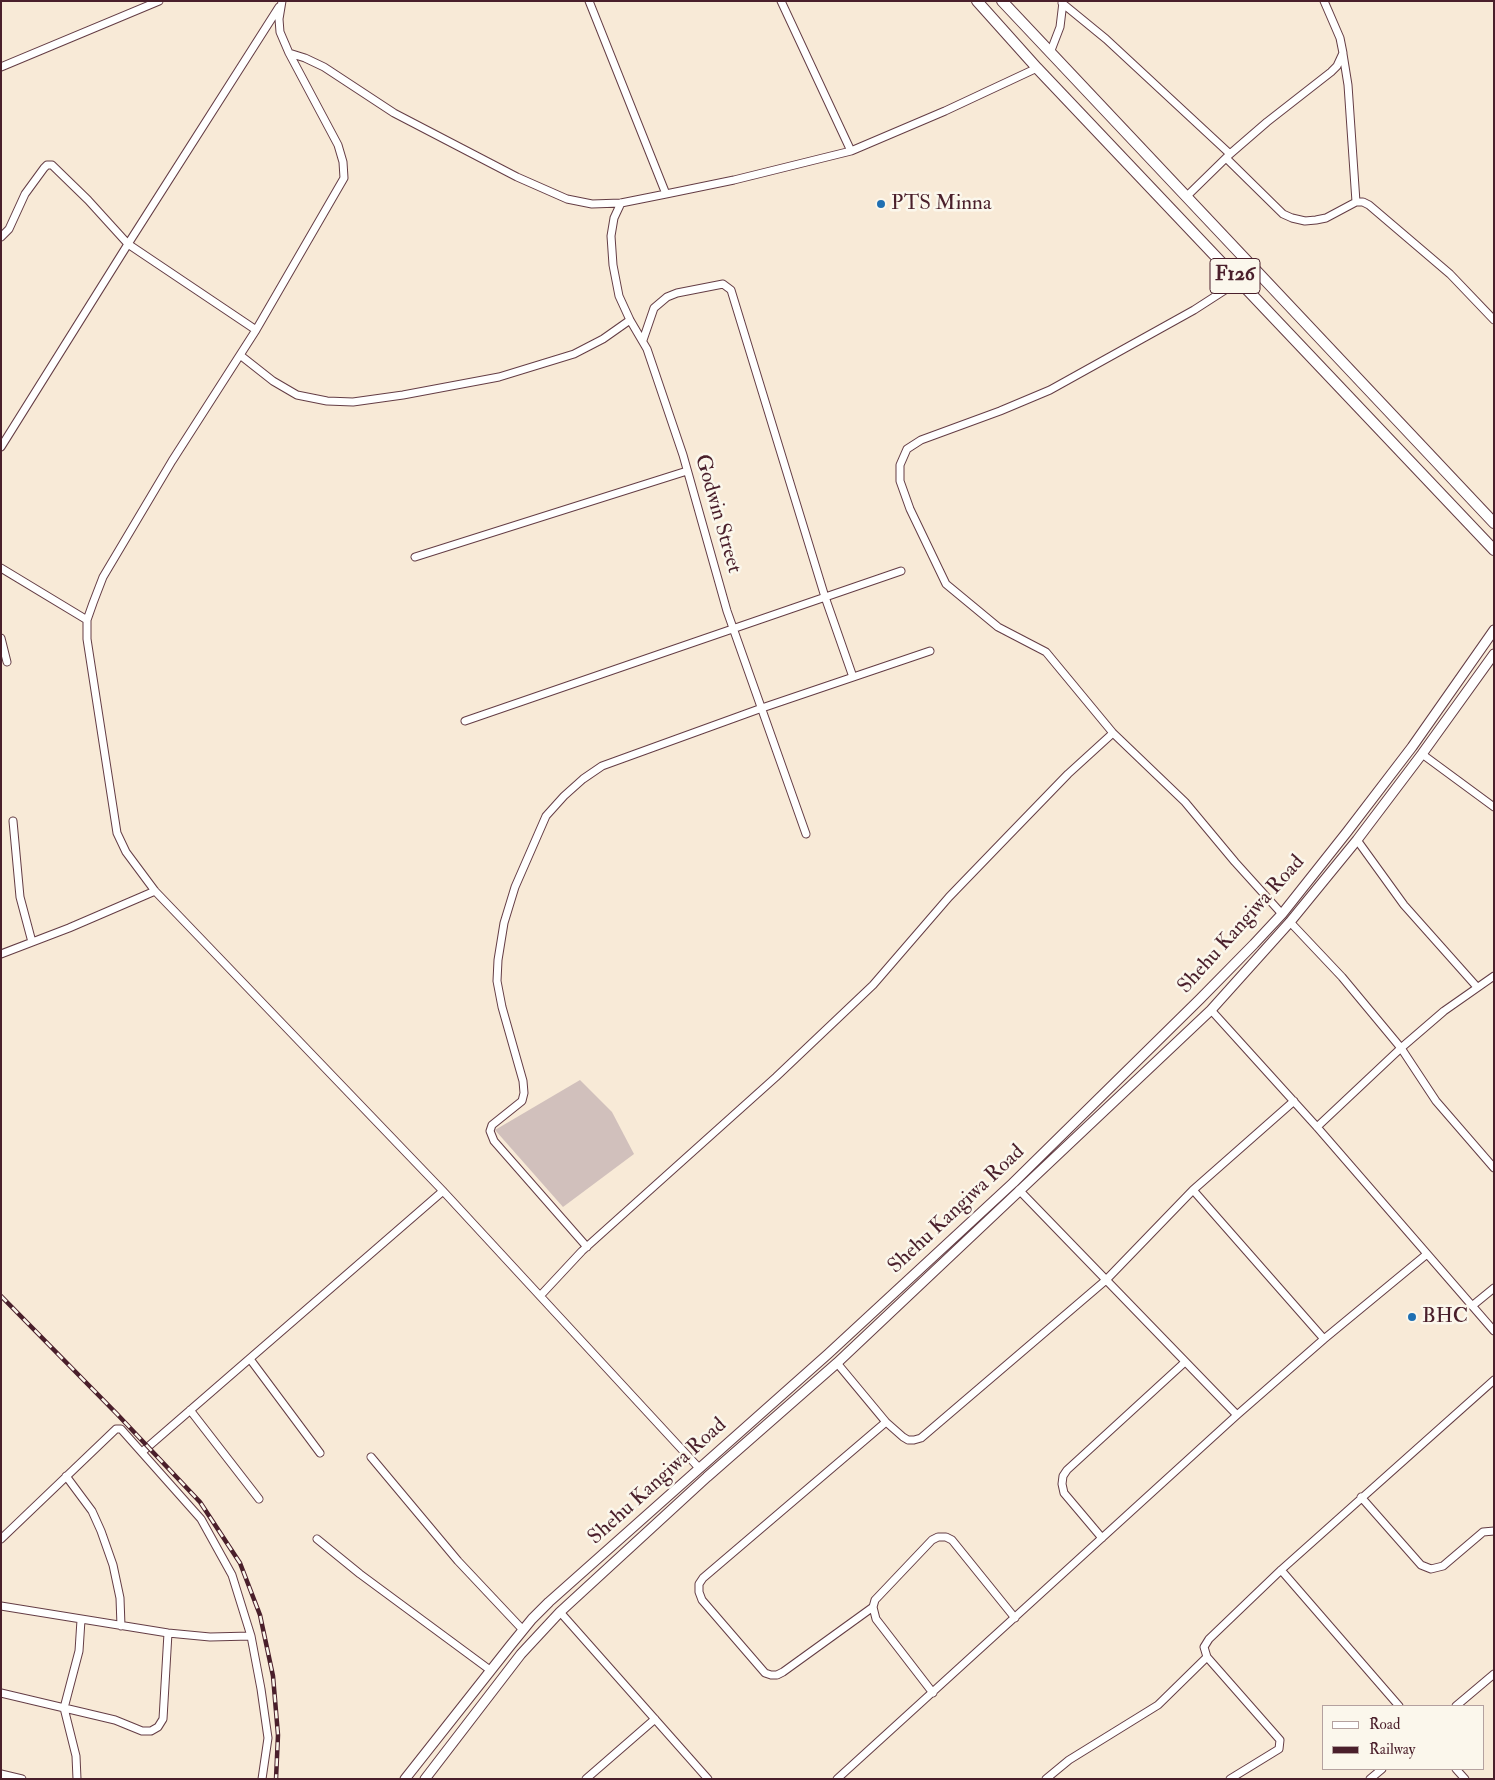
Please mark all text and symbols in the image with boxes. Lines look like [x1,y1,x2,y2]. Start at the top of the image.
place label: PTS Minna [891,191,992,217]
marker: PTS Minna [875,198,887,210]
road number: F126 [1210,258,1260,294]
street label: Godwin Street [688,452,746,576]
street label: Shehu Kangiwa Road [1173,851,1311,999]
street label: Shehu Kangiwa Road [884,1140,1030,1280]
place label: BHC [1422,1304,1468,1330]
marker: BHC [1406,1311,1418,1323]
street label: Shehu Kangiwa Road [584,1413,732,1551]
legend [1322,1705,1485,1770]
text: Road [1369,1715,1400,1734]
text: Railway [1369,1740,1415,1759]

